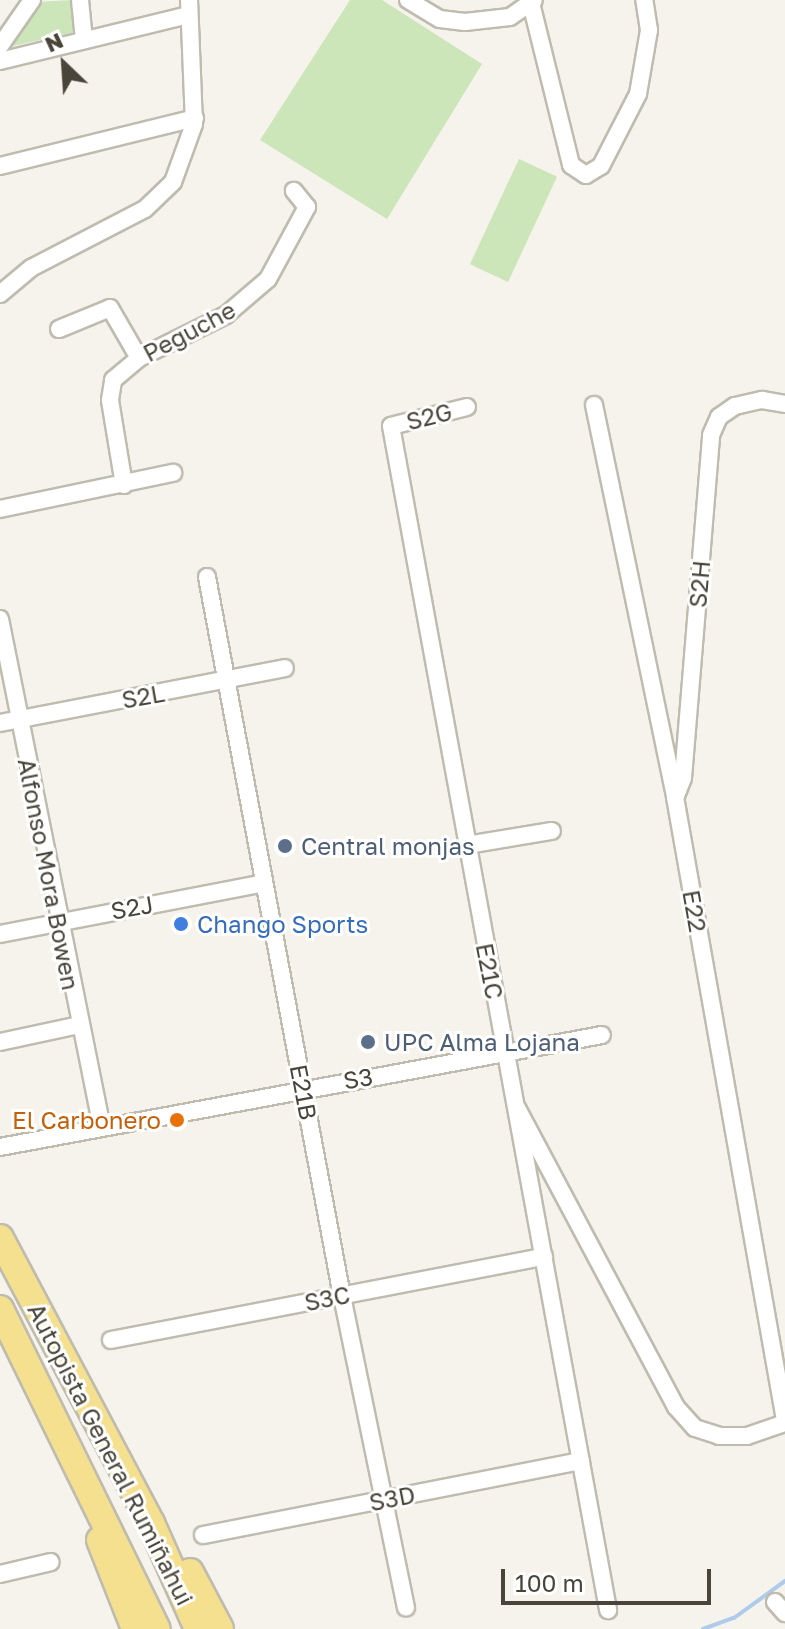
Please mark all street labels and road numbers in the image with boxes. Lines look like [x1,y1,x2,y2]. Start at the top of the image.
street label: Peguche [138,295,240,367]
street label: S2G [403,396,455,436]
street label: S2H [683,559,715,609]
street label: S2L [119,678,167,714]
street label: Alfonso Mora Bowen [12,756,86,992]
street label: E22 [677,888,713,934]
street label: S2J [109,889,155,925]
street label: E21C [470,941,510,1001]
street label: S3 [341,1061,375,1095]
street label: E21B [284,1062,324,1122]
street label: S3C [302,1280,352,1316]
street label: Autopista General Rumiñahui [22,1298,200,1610]
street label: S3D [367,1479,417,1517]

